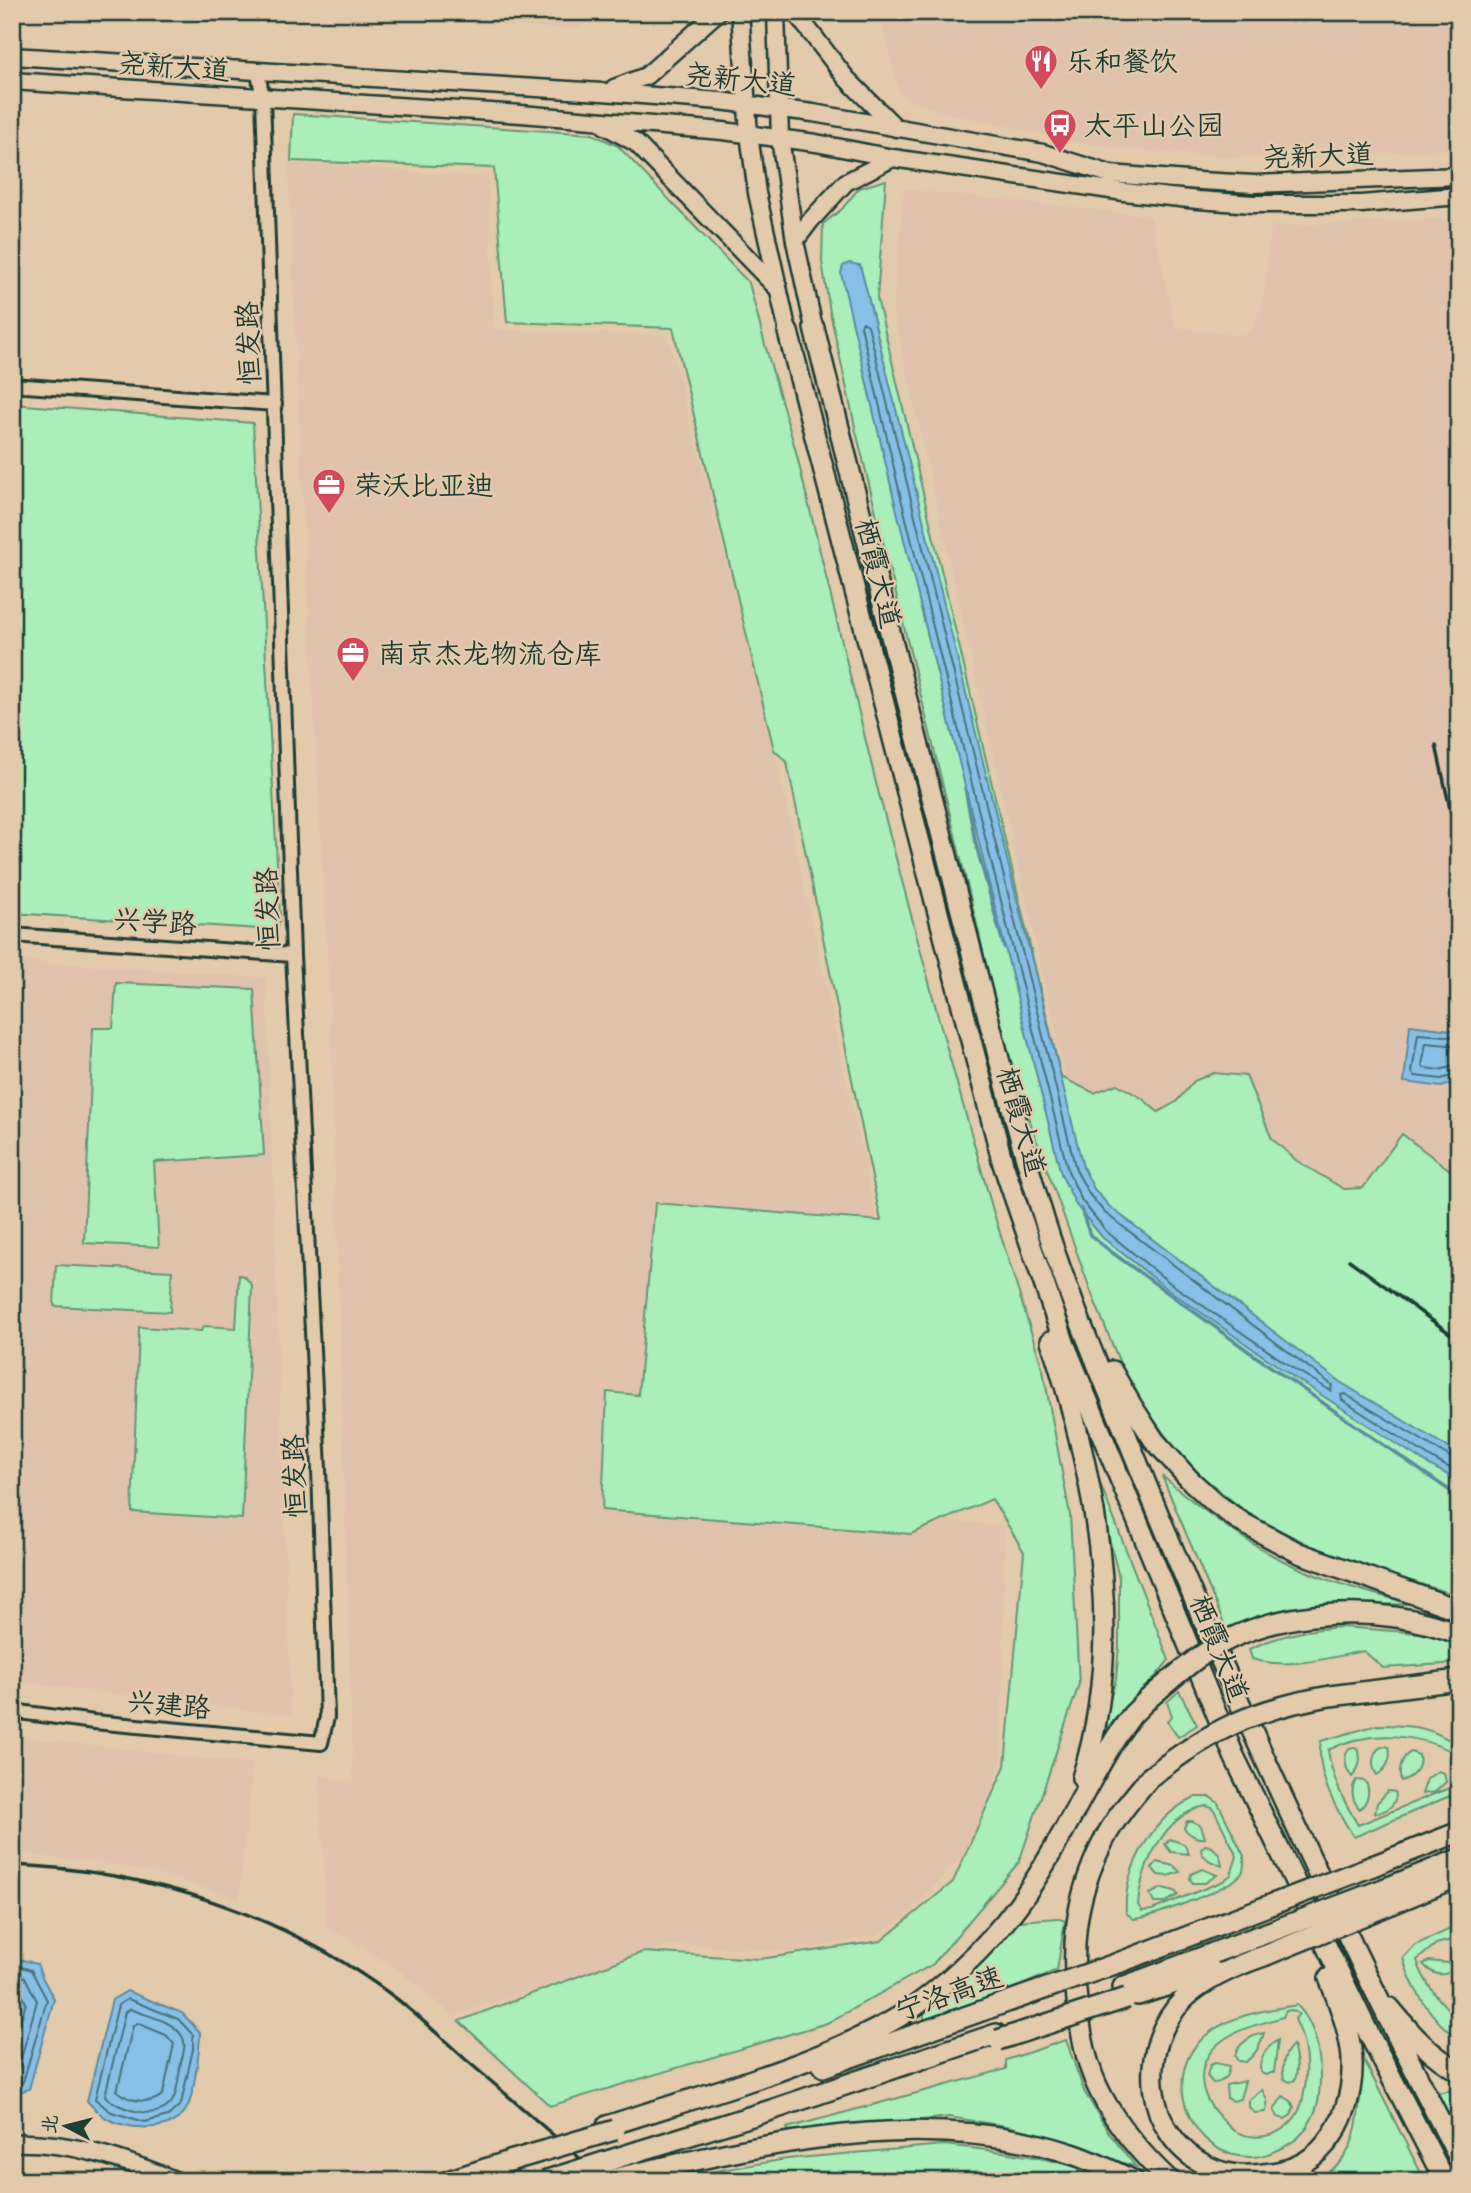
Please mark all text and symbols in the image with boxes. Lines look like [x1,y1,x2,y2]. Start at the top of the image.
restaurant icon: 乐和餐饮 [1022,42,1060,91]
place label: 乐和餐饮 [1066,44,1178,79]
street label: 尧新大道 [117,45,231,88]
street label: 尧新大道 [683,56,798,103]
bus stop icon: 太平山公园 [1041,106,1079,155]
place label: 太平山公园 [1084,108,1224,143]
street label: 尧新大道 [1261,136,1375,175]
street label: 恒发路 [230,300,267,386]
office icon: 荣沃比亚迪 [310,466,348,515]
place label: 荣沃比亚迪 [354,468,494,503]
street label: 栖霞大道 [848,515,909,632]
office icon: 南京杰龙物流仓库 [334,634,372,683]
place label: 南京杰龙物流仓库 [378,636,602,671]
street label: 恒发路 [249,866,286,952]
street label: 兴学路 [112,901,198,942]
street label: 栖霞大道 [989,1062,1054,1180]
street label: 恒发路 [276,1433,313,1519]
street label: 栖霞大道 [1182,1590,1257,1707]
street label: 兴建路 [126,1683,212,1726]
street label: 宁洛高速 [891,1959,1008,2028]
north arrow [32,2092,102,2162]
text: 北 [37,2113,63,2135]

